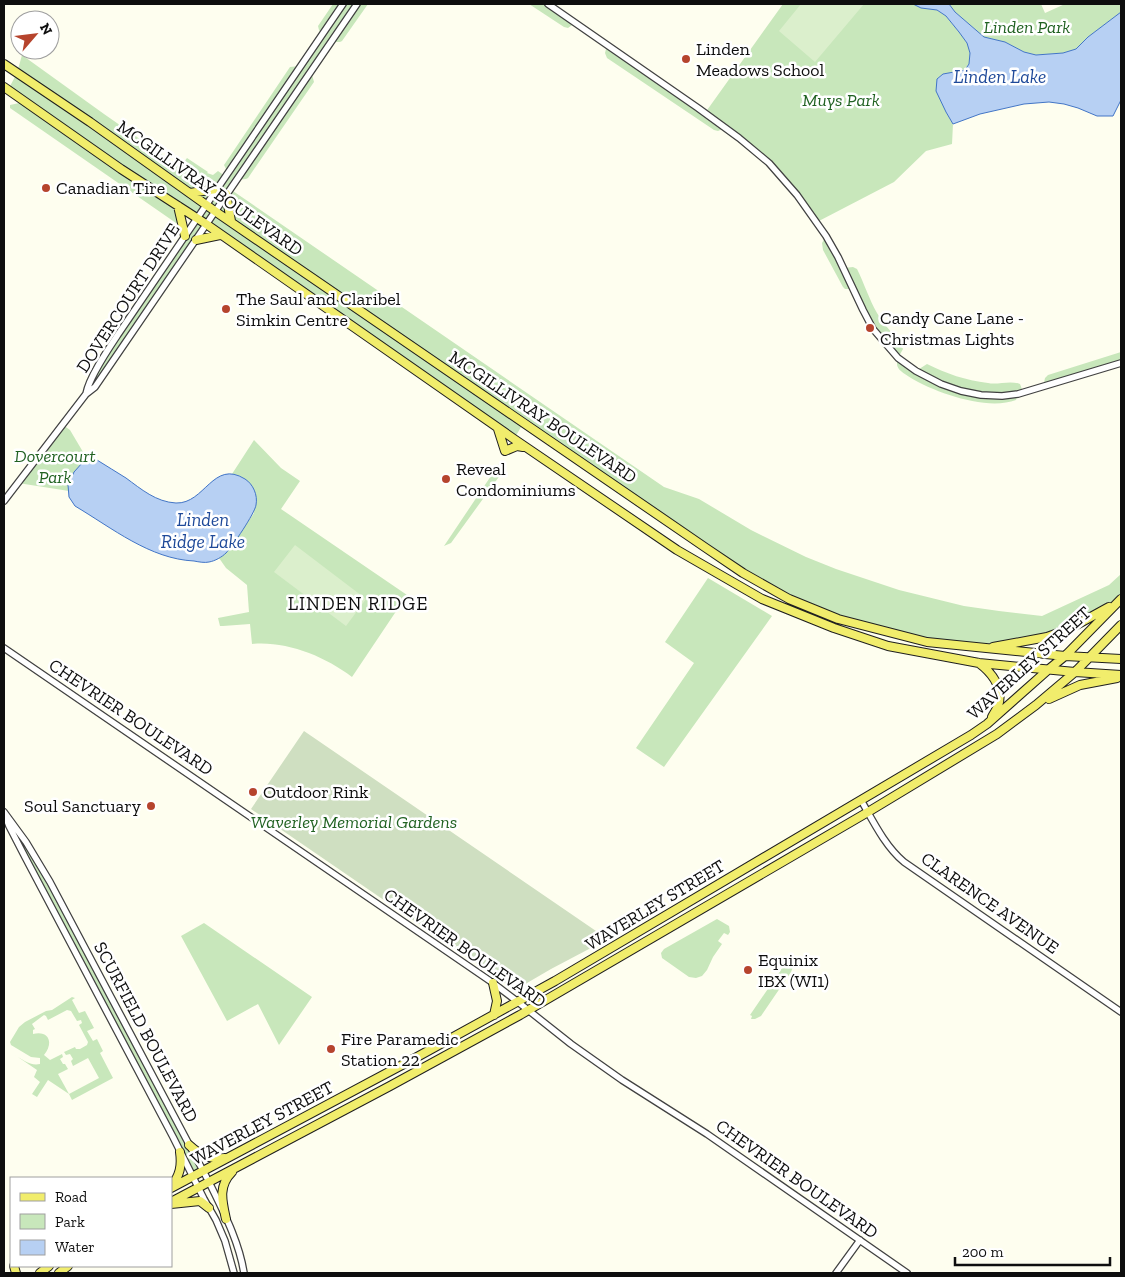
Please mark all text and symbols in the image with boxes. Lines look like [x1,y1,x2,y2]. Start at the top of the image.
north arrow [10,10,60,60]
park label: Linden Park [984,16,1070,38]
text: N [36,20,56,38]
place label: Linden Meadows School [696,38,825,81]
marker: Linden Meadows School [680,53,692,65]
water label: Linden Lake [954,65,1046,88]
park label: Muys Park [802,89,880,111]
street label: MCGILLIVRAY BOULEVARD [113,115,307,261]
place label: Canadian Tire [56,177,165,199]
marker: Canadian Tire [40,182,52,194]
street label: DOVERCOURT DRIVE [72,219,184,377]
place label: The Saul and Claribel Simkin Centre [236,288,401,331]
marker: The Saul and Claribel Simkin Centre [220,303,232,315]
place label: Candy Cane Lane - Christmas Lights [880,307,1024,350]
marker: Candy Cane Lane - Christmas Lights [864,322,876,334]
street label: MCGILLIVRAY BOULEVARD [445,346,641,488]
park label: Dovercourt Park [14,445,96,488]
place label: Reveal Condominiums [456,458,576,501]
marker: Reveal Condominiums [440,473,452,485]
water label: Linden Ridge Lake [161,508,245,553]
district label: LINDEN RIDGE [288,592,428,615]
street label: WAVERLEY STREET [963,602,1095,724]
street label: CHEVRIER BOULEVARD [45,654,217,780]
place label: Outdoor Rink [263,781,369,803]
marker: Outdoor Rink [247,786,259,798]
place label: Soul Sanctuary [24,795,142,817]
marker: Soul Sanctuary [145,800,157,812]
park label: Waverley Memorial Gardens [251,811,457,833]
street label: CLARENCE AVENUE [917,847,1063,959]
street label: WAVERLEY STREET [581,855,729,955]
street label: CHEVRIER BOULEVARD [380,884,550,1012]
street label: SCURFIELD BOULEVARD [89,938,203,1126]
place label: Equinix IBX (WI1) [758,949,829,992]
marker: Equinix IBX (WI1) [742,964,754,976]
place label: Fire Paramedic Station 22 [341,1028,459,1071]
marker: Fire Paramedic Station 22 [325,1043,337,1055]
street label: WAVERLEY STREET [187,1076,337,1170]
street label: CHEVRIER BOULEVARD [712,1115,882,1243]
legend [10,1177,172,1267]
text: Road [55,1188,88,1206]
text: Park [55,1213,85,1231]
scale bar [955,1234,1110,1266]
text: Water [55,1238,95,1256]
text: 200 m [962,1243,1003,1261]

